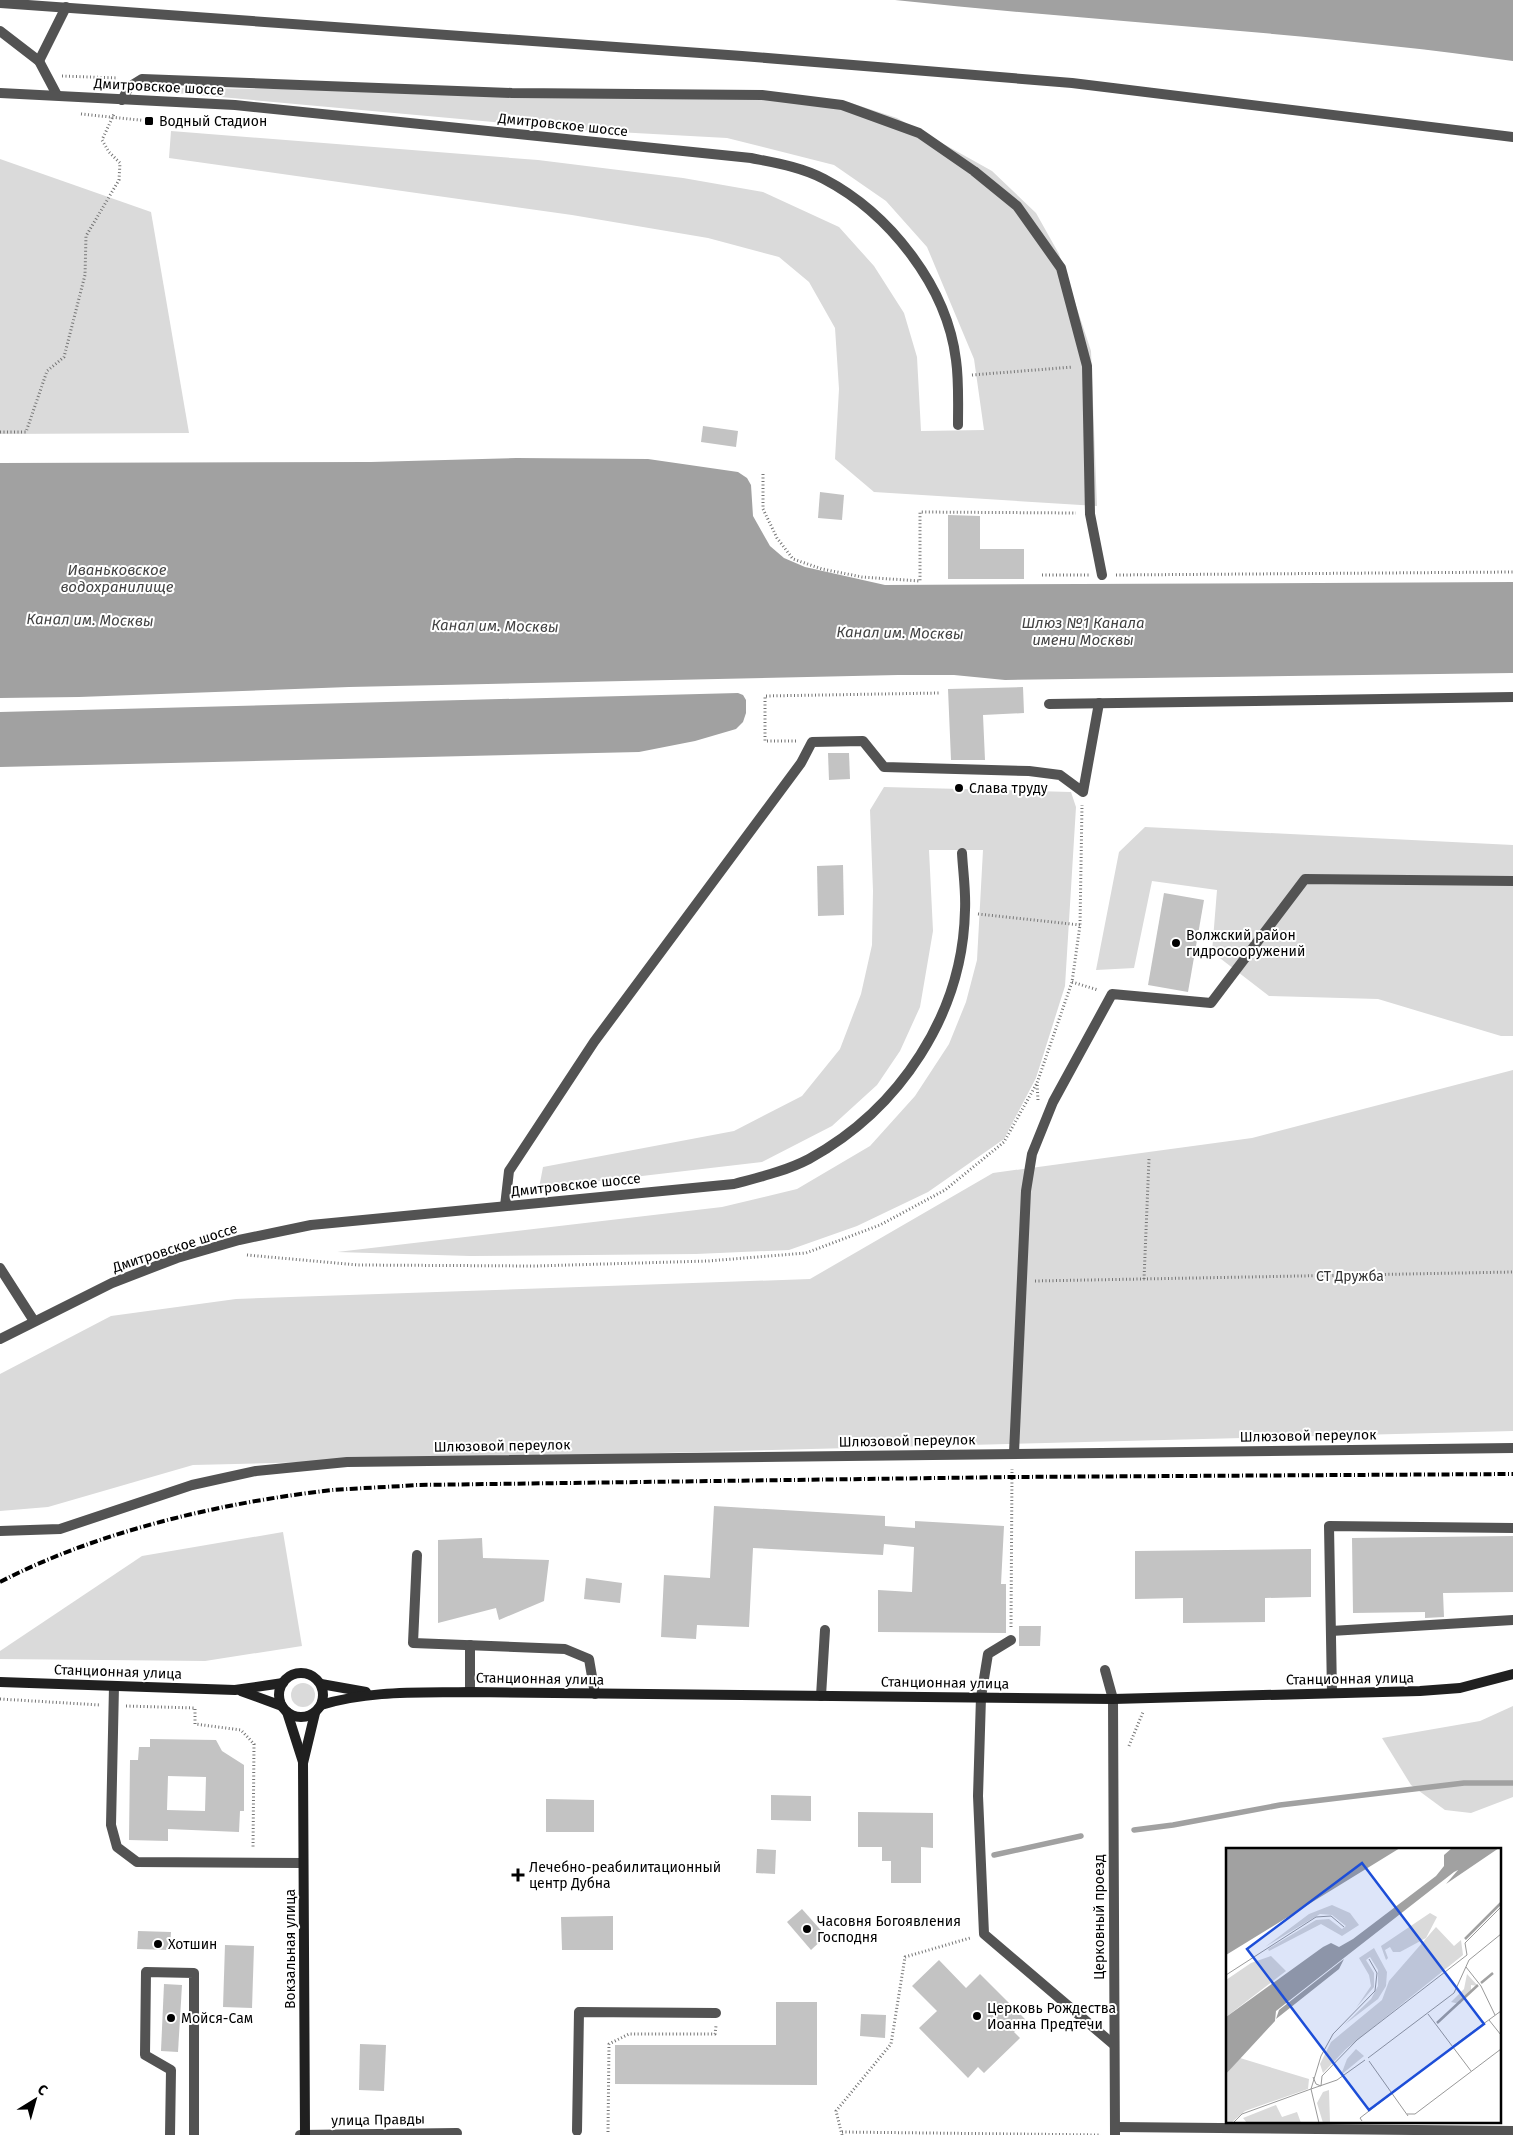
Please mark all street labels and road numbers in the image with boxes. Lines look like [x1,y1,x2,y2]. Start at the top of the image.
street label: Дмитровское шоссе [93,75,224,99]
street label: Дмитровское шоссе [496,110,629,140]
street label: Дмитровское шоссе [509,1170,642,1200]
street label: Дмитровское шоссе [110,1220,240,1277]
street label: Шлюзовой переулок [1239,1426,1377,1446]
street label: Шлюзовой переулок [838,1431,976,1451]
street label: Шлюзовой переулок [433,1436,571,1456]
street label: Станционная улица [54,1661,182,1683]
street label: Станционная улица [476,1669,604,1689]
street label: Станционная улица [1286,1669,1414,1689]
street label: Станционная улица [881,1673,1009,1693]
street label: Церковный проезд [1091,1854,1108,1980]
street label: Вокзальная улица [282,1889,299,2009]
street label: улица Правды [331,2111,425,2129]

